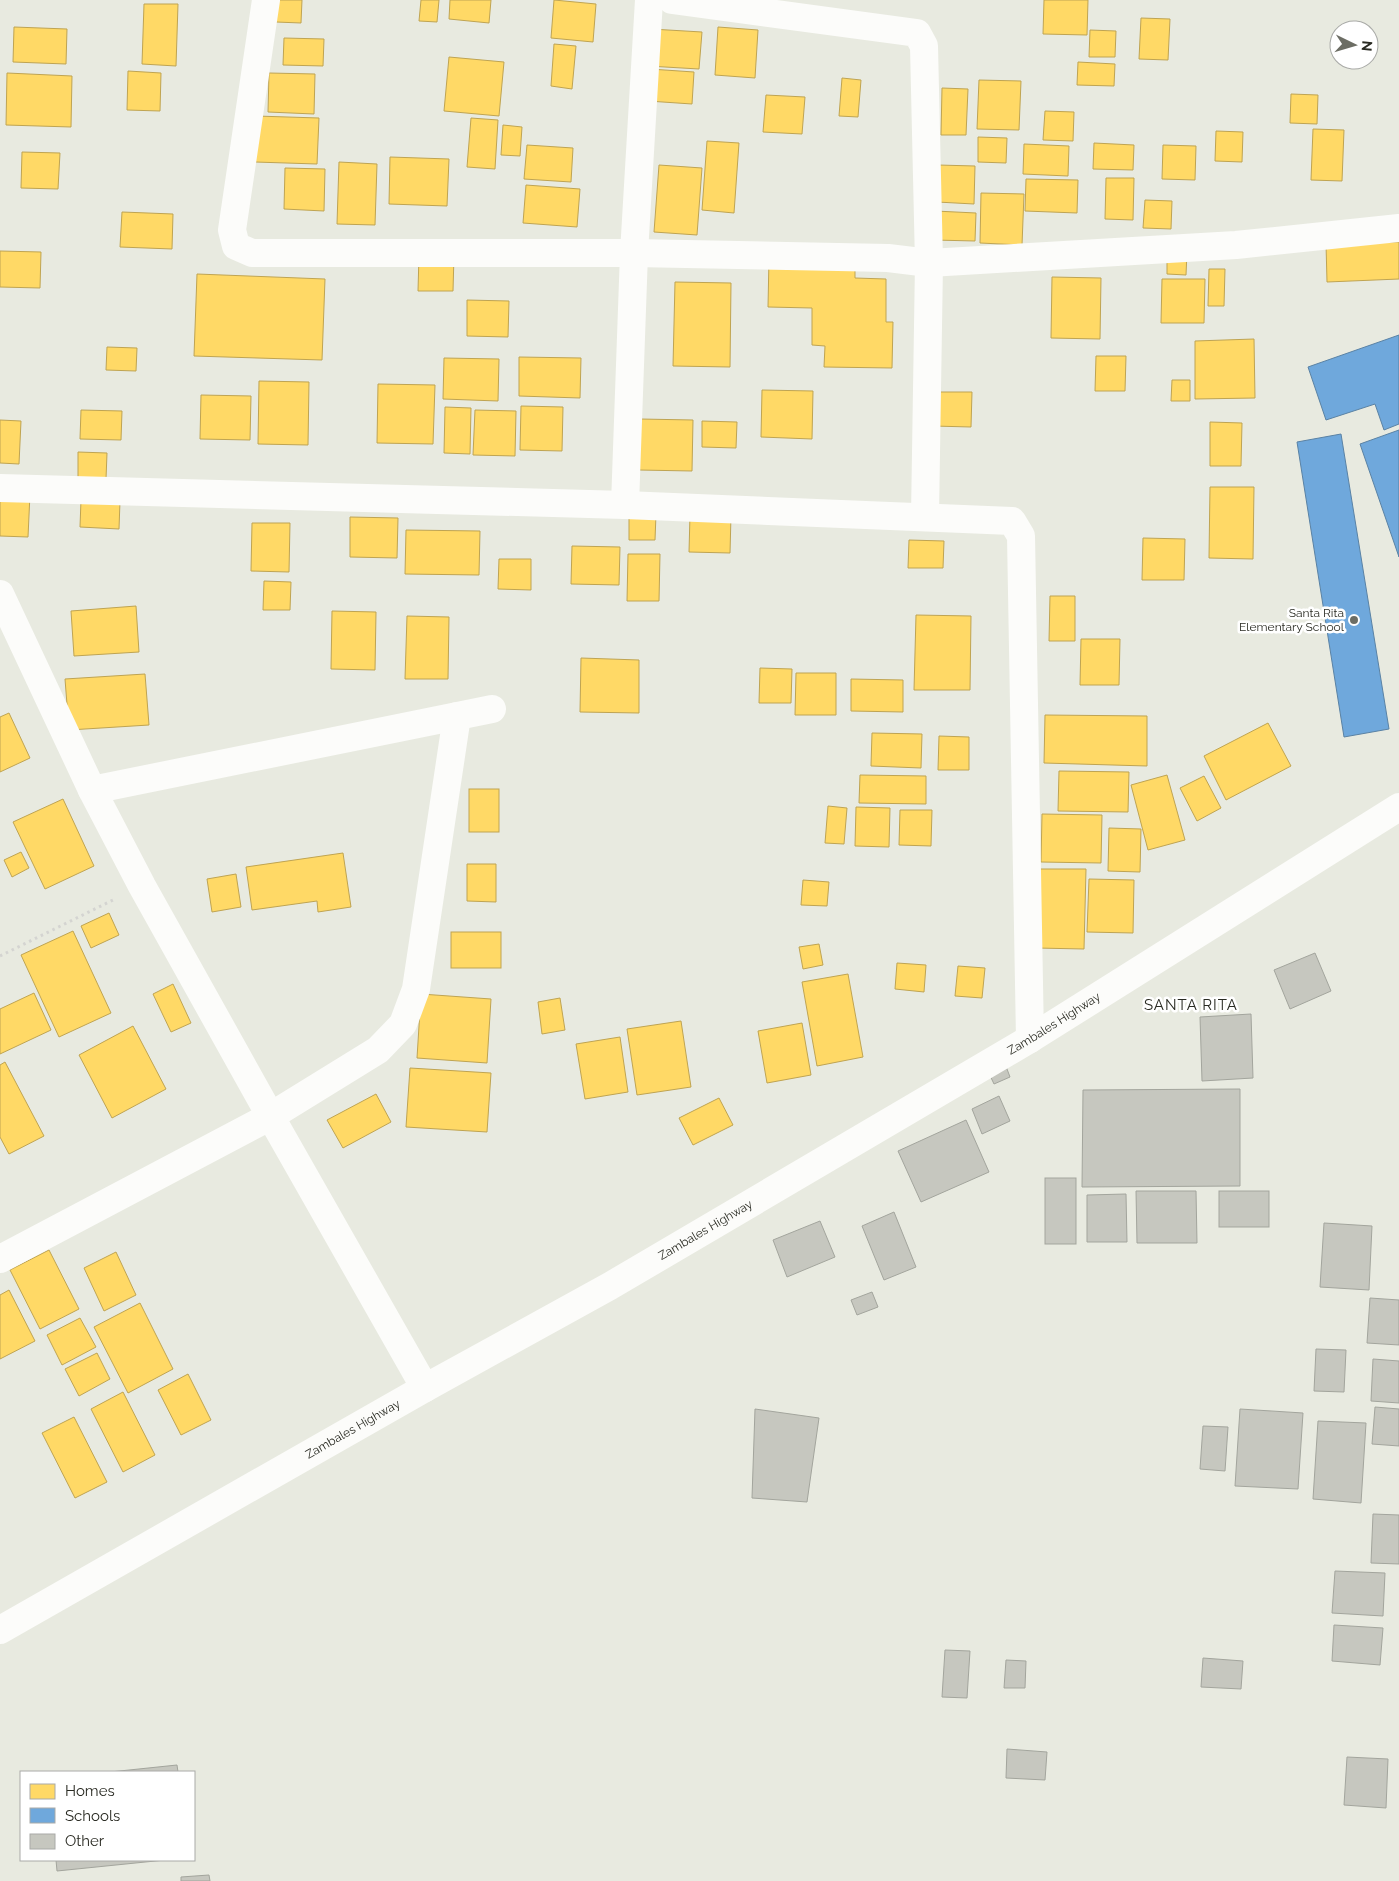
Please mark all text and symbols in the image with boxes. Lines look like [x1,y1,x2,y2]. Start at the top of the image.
north arrow [1329,20,1379,70]
text: N [1359,40,1375,52]
place label: Santa Rita Elementary School [1239,606,1345,634]
marker: Santa Rita Elementary School [1348,614,1360,626]
street label: Zambales Highway [1005,989,1103,1058]
district label: SANTA RITA [1144,996,1238,1014]
street label: Zambales Highway [656,1197,755,1263]
street label: Zambales Highway [303,1396,403,1462]
legend [20,1771,195,1861]
text: Homes [65,1782,115,1800]
text: Schools [65,1807,120,1825]
text: Other [65,1832,105,1850]

